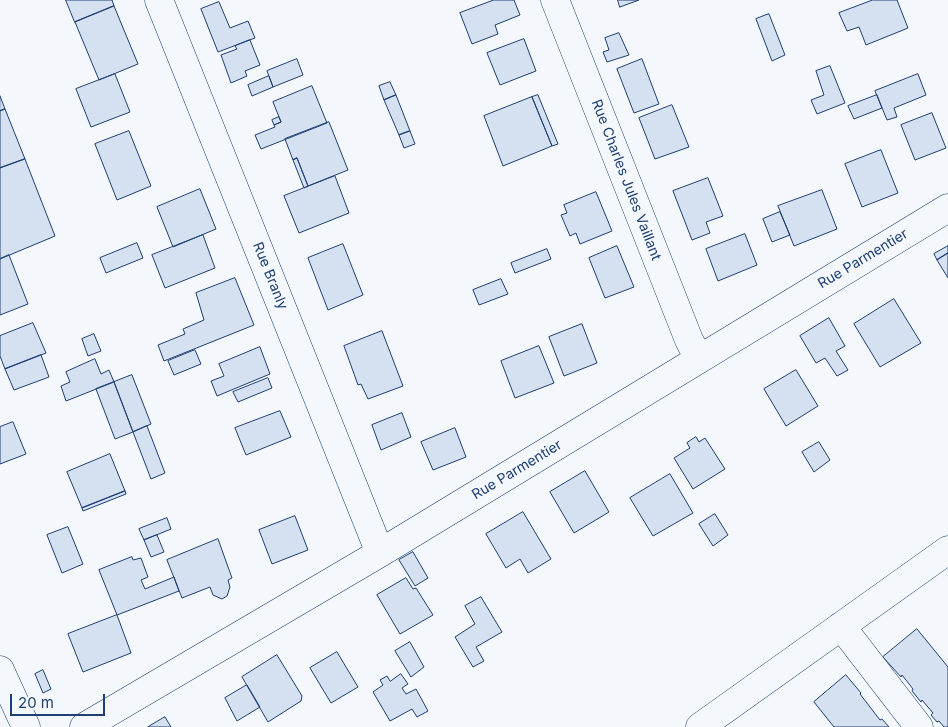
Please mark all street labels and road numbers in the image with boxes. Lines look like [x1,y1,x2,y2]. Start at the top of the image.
street label: Rue Charles Jules Vaillant [588,97,664,263]
street label: Rue Parmentier [815,226,911,292]
street label: Rue Branly [249,240,291,312]
street label: Rue Parmentier [469,437,565,503]

